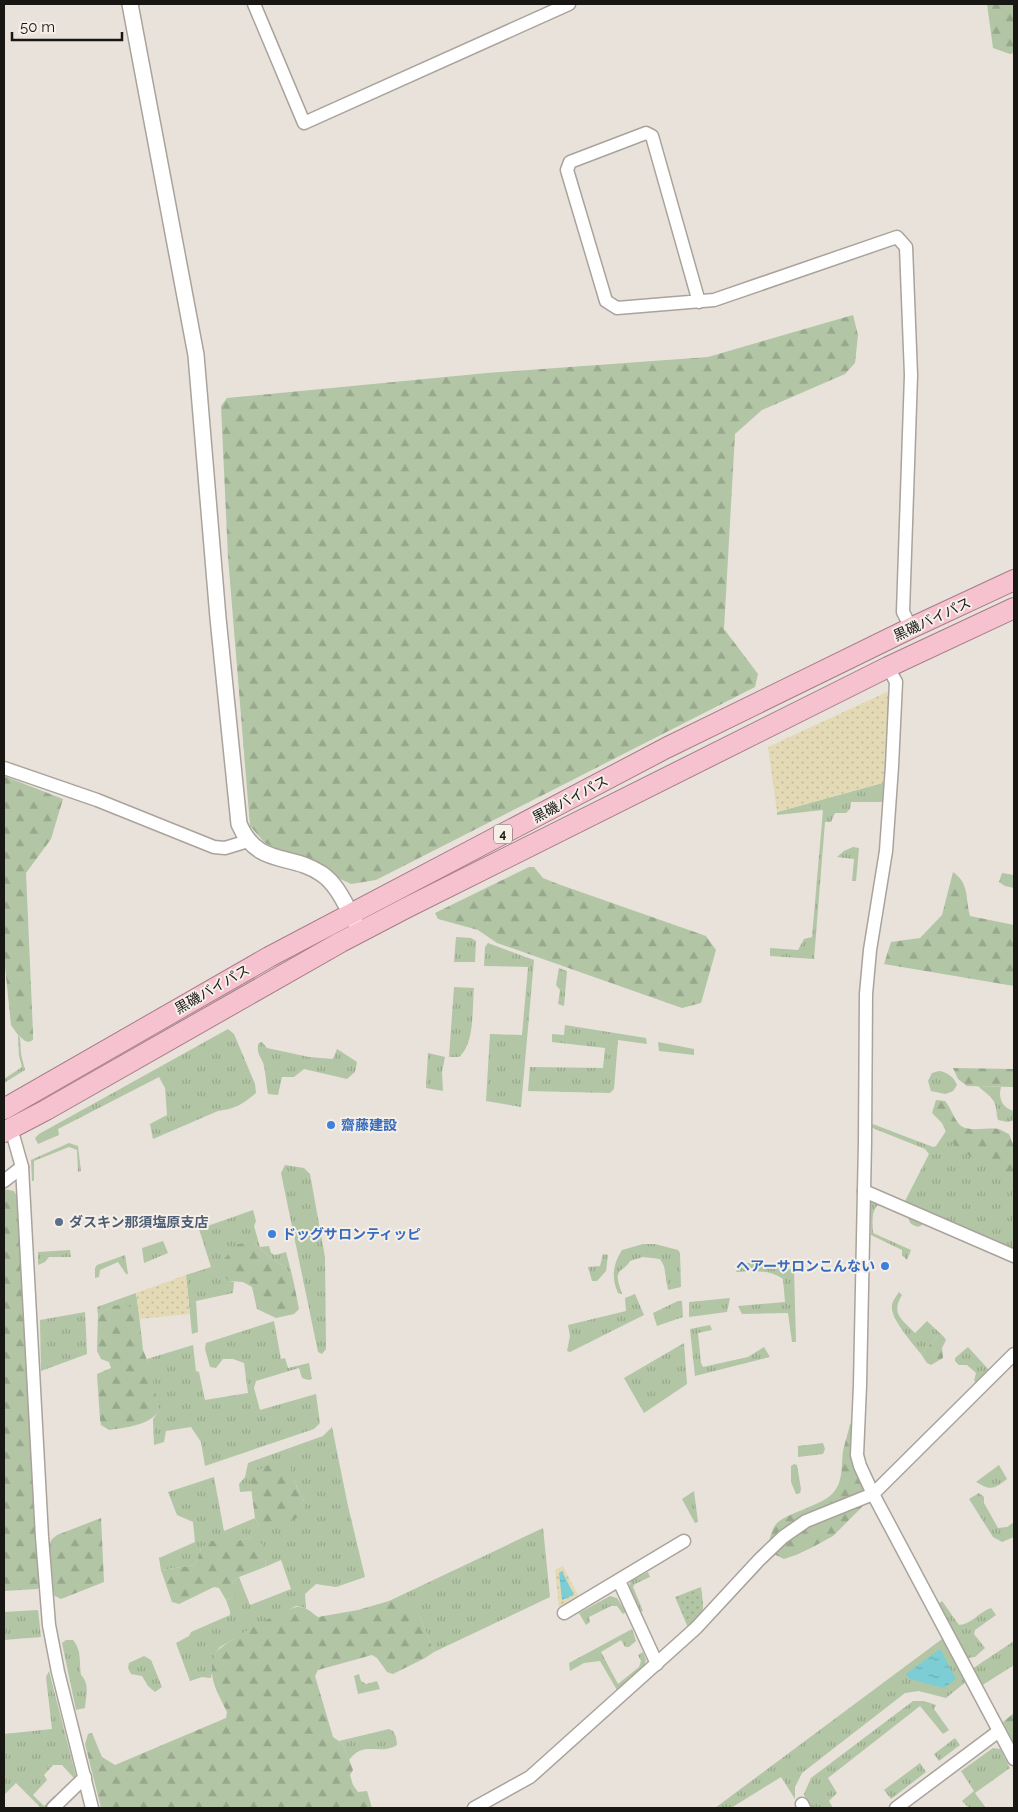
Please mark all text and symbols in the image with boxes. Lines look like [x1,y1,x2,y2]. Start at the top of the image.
scale bar [12,10,122,42]
text: 50 m [20,18,55,36]
street label: 黒磯バイパス [891,594,973,644]
street label: 黒磯バイパス [529,772,611,826]
road number: 4 [494,824,512,844]
street label: 黒磯バイパス [172,961,252,1017]
place label: 齋藤建設 [341,1117,397,1133]
marker: 齋藤建設 [325,1119,337,1131]
place label: ダスキン那須塩原支店 [69,1214,209,1230]
marker: ダスキン那須塩原支店 [53,1216,65,1228]
place label: ドッグサロンティッピ [282,1226,421,1242]
marker: ドッグサロンティッピ [266,1228,278,1240]
place label: ヘアーサロンこんない [736,1258,875,1274]
marker: ヘアーサロンこんない [879,1260,891,1272]

